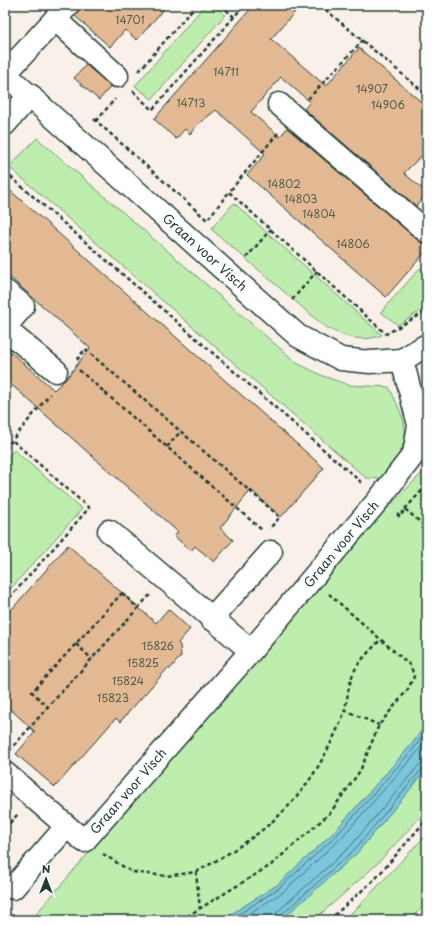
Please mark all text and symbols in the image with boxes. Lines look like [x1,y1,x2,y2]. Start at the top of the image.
house number: 14701 [115,11,145,28]
house number: 14711 [213,63,239,80]
house number: 14907 [356,80,388,97]
house number: 14713 [176,94,206,111]
house number: 14906 [371,96,405,113]
house number: 14802 [267,175,301,192]
house number: 14803 [284,190,318,207]
house number: 14804 [302,205,336,222]
street label: Graan voor Visch [159,208,252,295]
house number: 14806 [336,235,370,252]
street label: Graan voor Visch [299,496,383,591]
house number: 15826 [142,637,174,654]
house number: 15825 [127,654,159,671]
house number: 15824 [112,672,144,689]
house number: 15823 [97,689,129,706]
street label: Graan voor Visch [85,744,170,838]
north arrow [26,859,66,899]
text: N [42,860,51,877]

